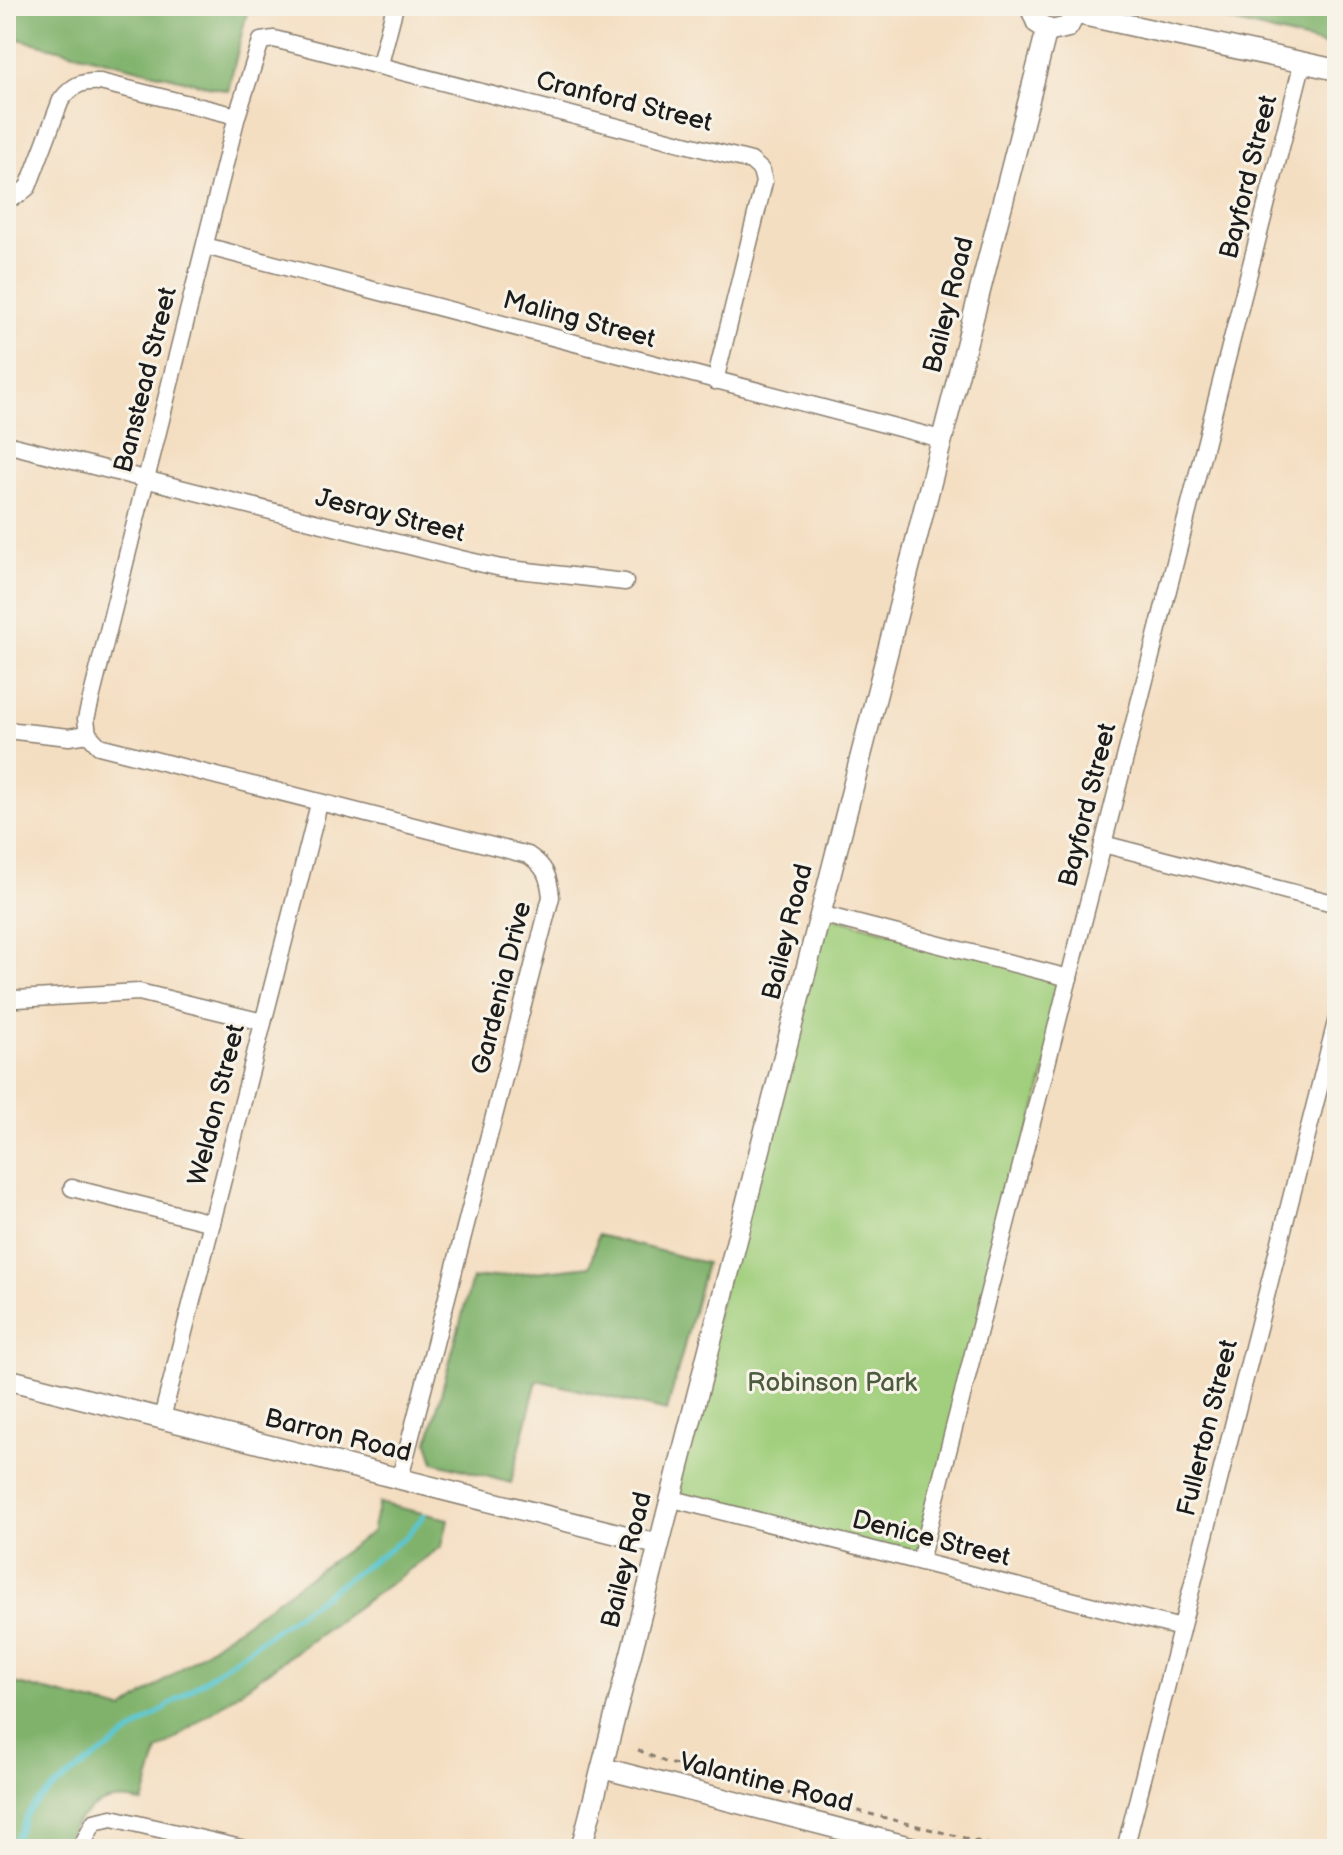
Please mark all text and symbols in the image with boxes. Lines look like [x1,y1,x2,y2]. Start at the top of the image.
street label: Cranford Street [533,65,715,139]
street label: Bayford Street [1214,92,1284,262]
street label: Bailey Road [917,234,981,376]
street label: Banstead Street [108,284,184,476]
street label: Maling Street [499,285,659,355]
street label: Jesray Street [312,482,468,550]
street label: Bayford Street [1053,720,1123,890]
street label: Bailey Road [756,861,820,1003]
street label: Gardenia Drive [466,898,538,1078]
street label: Weldon Street [182,1021,252,1189]
street label: Fullerton Street [1171,1337,1245,1519]
park label: Robinson Park [747,1368,917,1399]
street label: Barron Road [261,1403,415,1469]
street label: Bailey Road [595,1489,659,1631]
street label: Denice Street [849,1504,1013,1574]
street label: Valantine Road [676,1746,856,1820]

